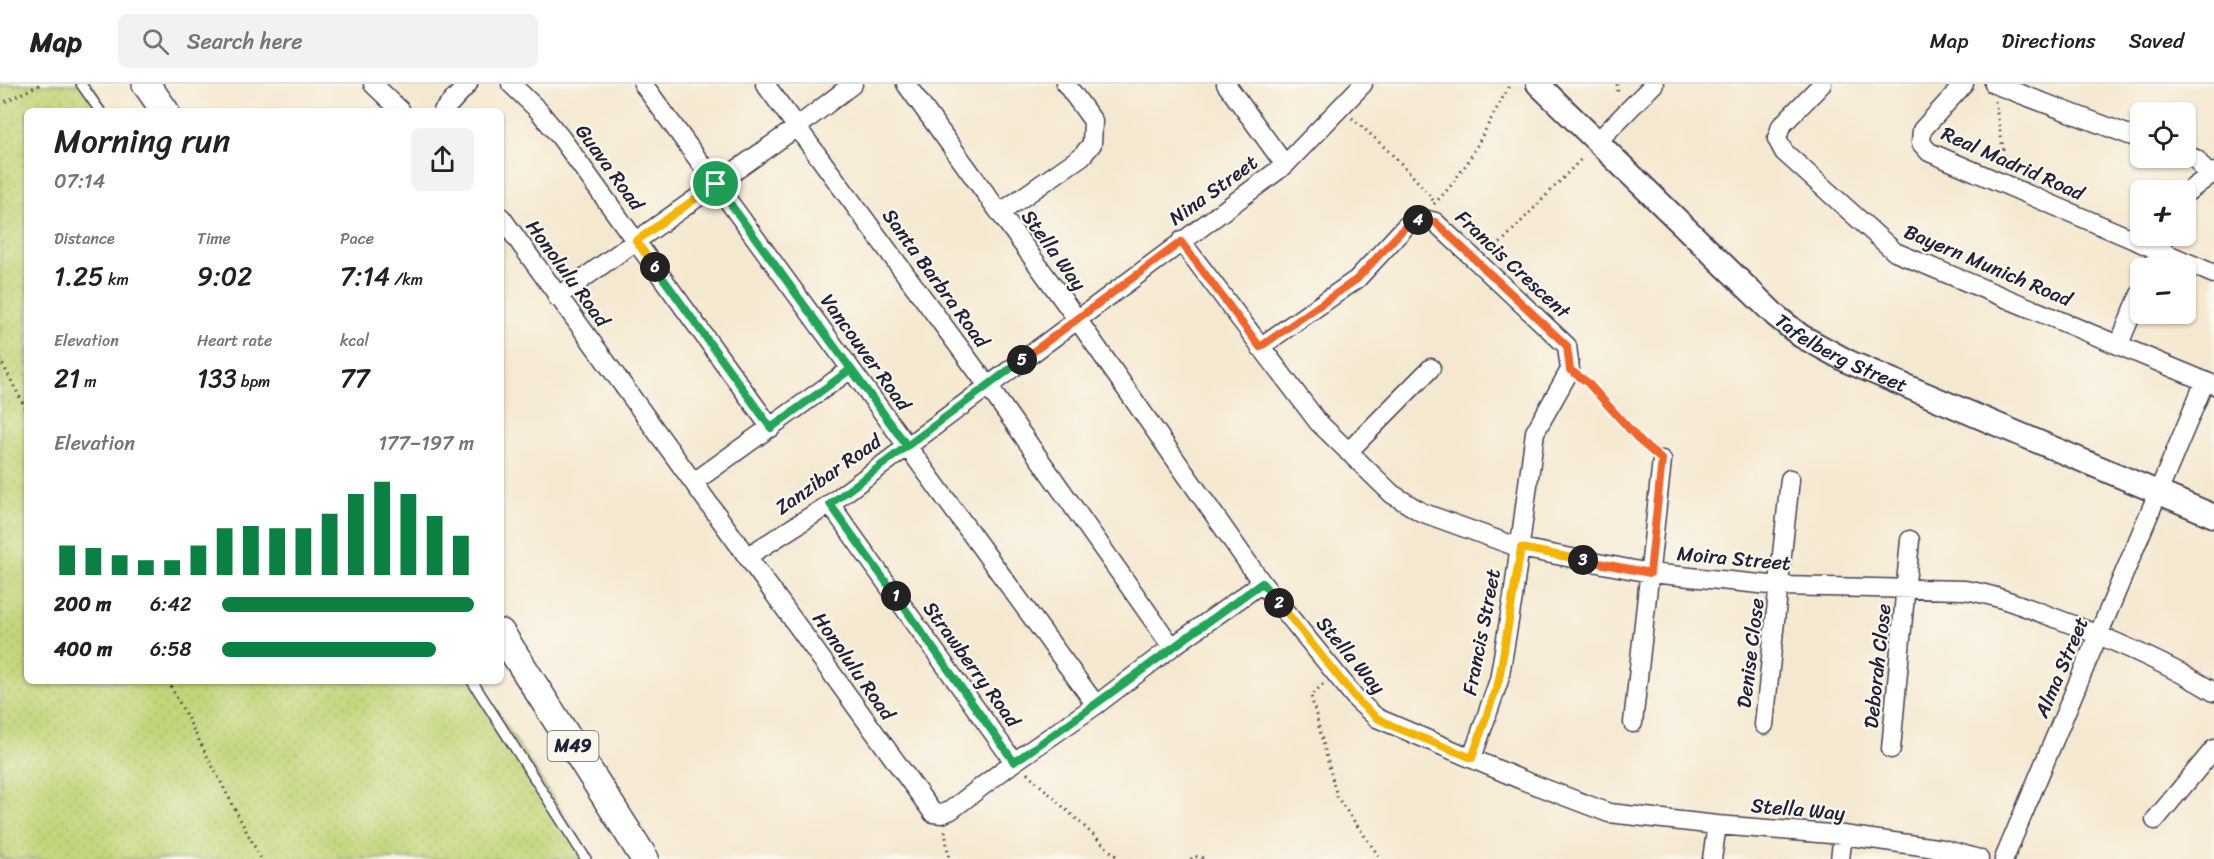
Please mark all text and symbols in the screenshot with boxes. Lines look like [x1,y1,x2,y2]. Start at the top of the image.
search box [118,14,538,68]
text: Map [30,17,82,66]
text: Search here [187,22,303,61]
text: Map [1930,22,1968,60]
text: Directions [2001,22,2096,60]
text: Saved [2129,22,2184,60]
icon: search [139,25,172,58]
map controls [2130,102,2196,324]
button: locate [2130,102,2196,168]
text: Morning run [54,112,230,170]
street label: Guava Road [566,116,654,219]
street label: Real Madrid Road [1936,116,2091,211]
button: share [411,128,474,191]
street label: Nina Street [1161,146,1266,235]
pin [690,158,741,209]
text: 07:14 [54,164,105,199]
icon: arrive [699,167,732,200]
button: + [2130,180,2196,246]
street label: Santa Barbra Road [873,201,999,357]
street label: Francis Crescent [1447,201,1579,328]
street label: Stella Way [1012,202,1096,299]
pin: 4 [1403,205,1433,235]
text: 4 [1413,205,1423,234]
street label: Honolulu Road [516,212,620,336]
street label: Bayern Munich Road [1898,214,2079,317]
text: Distance [54,224,115,253]
text: Time [197,224,231,253]
text: Pace [340,224,374,253]
pin: 6 [640,252,670,282]
text: 6 [650,252,660,281]
text: 1.25 [54,253,104,299]
text: 9:02 [197,253,252,299]
text: 7:14 [340,253,390,299]
button: − [2130,258,2196,324]
text: km [104,265,129,294]
text: /km [390,265,423,294]
street label: Vancouver Road [811,286,921,420]
street label: Tafelberg Street [1767,304,1913,403]
text: Elevation [54,326,119,355]
text: Heart rate [197,326,272,355]
text: kcal [340,326,369,355]
pin: 5 [1007,345,1037,375]
text: 5 [1017,345,1027,374]
text: 21 [54,355,80,401]
text: 133 [197,355,237,401]
text: 77 [340,355,370,401]
text: m [80,367,97,396]
text: bpm [237,367,270,396]
street label: Zanzibar Road [768,424,890,524]
text: Elevation [54,426,135,461]
text: 177–197 m [378,426,474,461]
street label: Moira Street [1676,536,1793,581]
pin: 3 [1568,545,1598,575]
text: 3 [1579,545,1587,574]
street label: Francis Street [1452,566,1511,698]
pin: 1 [881,581,911,611]
text: 1 [893,581,899,610]
text: 200 m [54,587,111,622]
text: 6:42 [150,587,191,622]
pin: 2 [1264,588,1294,618]
text: 2 [1274,588,1284,617]
street label: Strawberry Road [914,594,1030,736]
street label: Denise Close [1726,596,1775,710]
street label: Deborah Close [1854,602,1901,730]
street label: Honolulu Road [803,605,905,729]
street label: Stella Way [1307,608,1395,703]
street label: Alma Street [2024,611,2099,724]
text: 400 m [54,632,112,667]
text: 6:58 [150,632,192,667]
road number: M49 [548,731,598,761]
street label: Stella Way [1750,788,1847,831]

